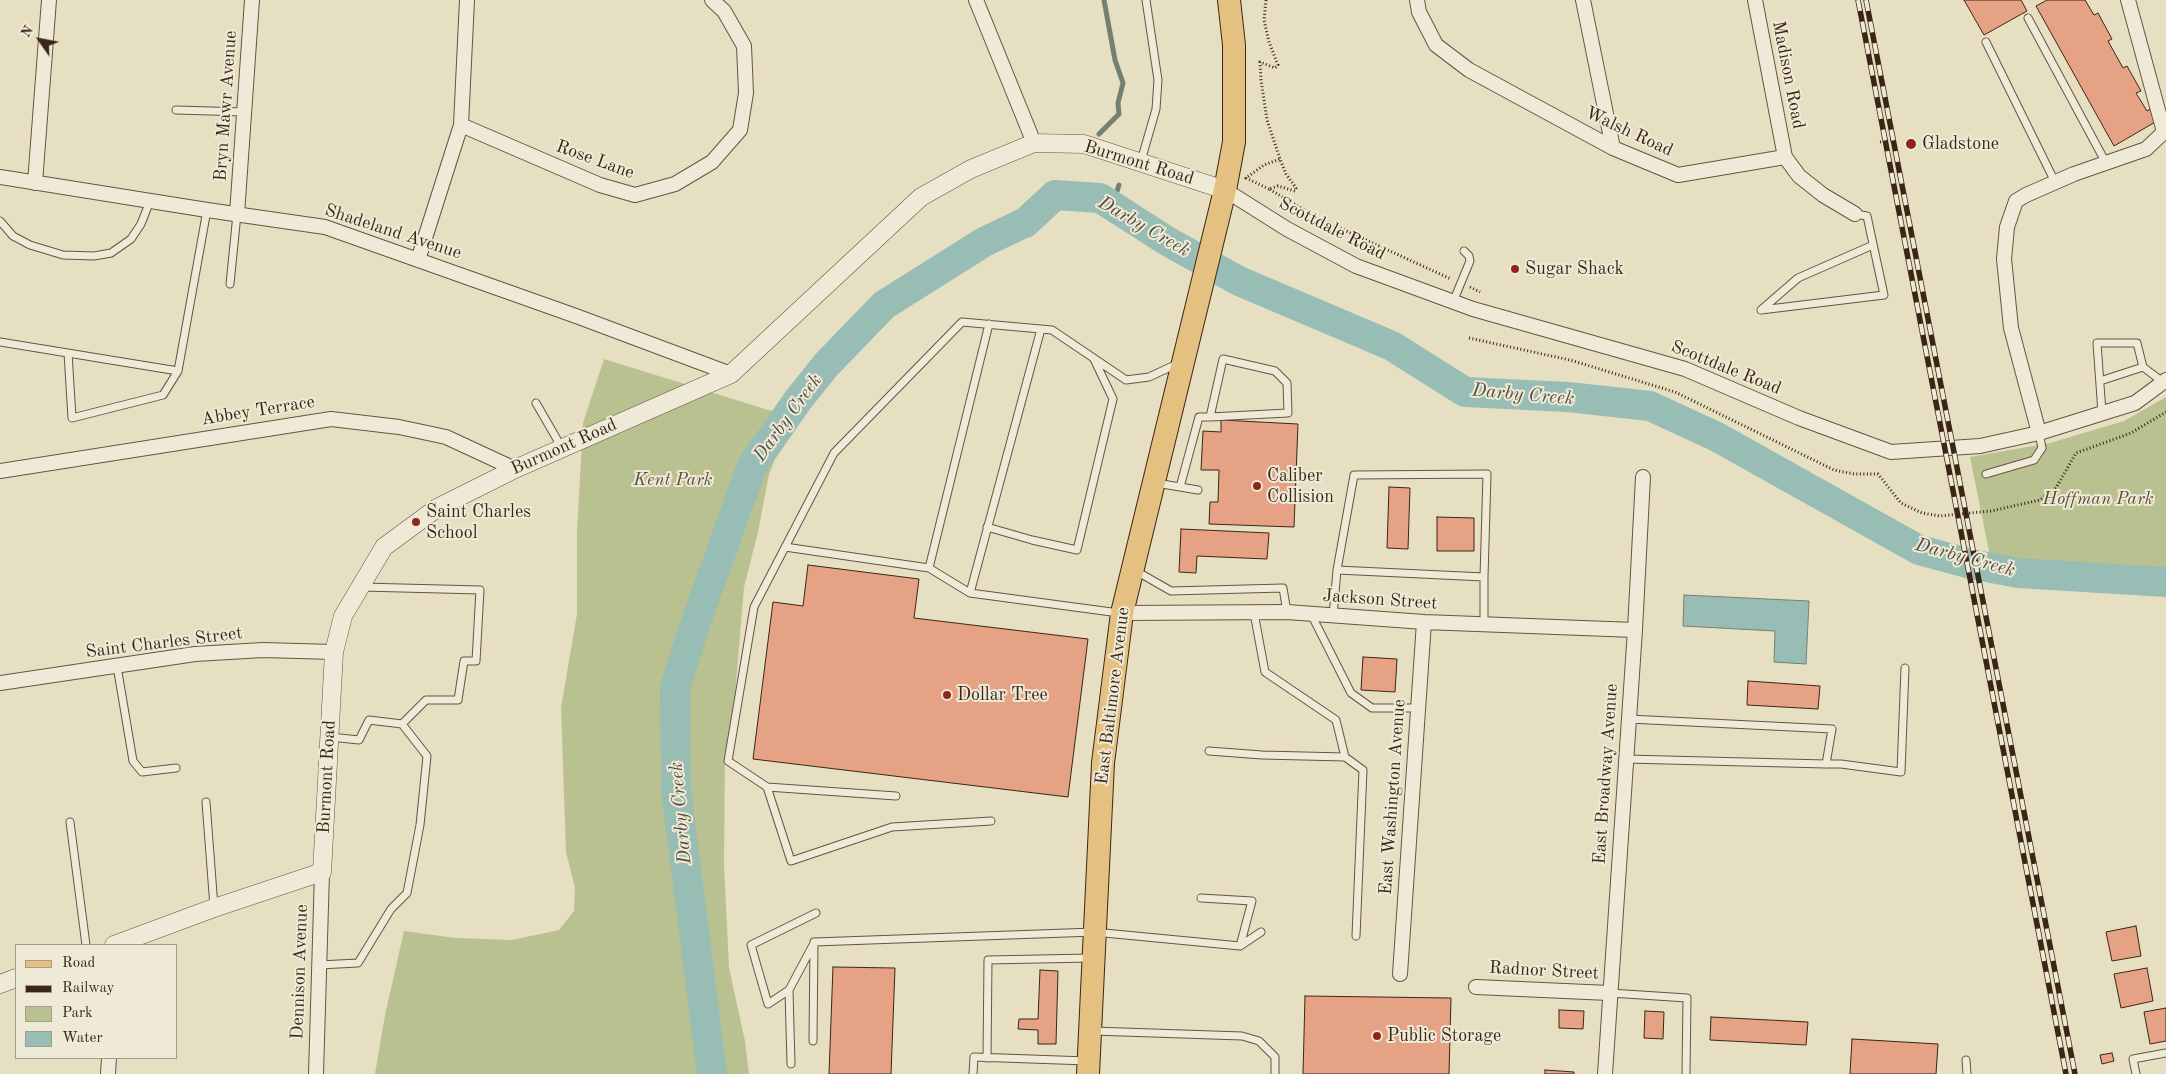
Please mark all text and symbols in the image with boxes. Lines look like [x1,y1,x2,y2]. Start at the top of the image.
north arrow [15,15,65,65]
street label: Madison Road [1767,19,1809,131]
text: N [19,24,36,40]
street label: Bryn Mawr Avenue [210,30,242,182]
street label: Walsh Road [1582,102,1676,162]
place label: Gladstone [1922,133,1999,155]
street label: Rose Lane [553,136,637,184]
street label: Burmont Road [1081,136,1197,190]
marker: Gladstone [1904,137,1918,151]
water label: Darby Creek [1094,191,1194,263]
street label: Scottdale Road [1275,193,1389,265]
street label: Shadeland Avenue [322,200,464,264]
place label: Sugar Shack [1525,258,1624,280]
marker: Sugar Shack [1509,263,1521,275]
street label: Scottdale Road [1668,336,1784,400]
water label: Darby Creek [749,370,827,466]
water label: Darby Creek [1471,379,1575,411]
street label: Abbey Terrace [200,391,316,431]
street label: Burmont Road [508,414,620,480]
place label: Caliber Collision [1267,465,1334,508]
park label: Kent Park [633,469,713,491]
marker: Caliber Collision [1251,480,1263,492]
park label: Hoffman Park [2043,488,2153,510]
place label: Saint Charles School [426,501,531,544]
marker: Saint Charles School [410,516,422,528]
water label: Darby Creek [1913,534,2017,582]
street label: Jackson Street [1322,585,1438,615]
street label: East Baltimore Avenue [1091,606,1135,786]
street label: Saint Charles Street [84,623,244,663]
street label: East Broadway Avenue [1589,683,1623,865]
place label: Dollar Tree [957,684,1048,706]
marker: Dollar Tree [941,689,953,701]
street label: East Washington Avenue [1375,698,1411,896]
street label: Burmont Road [313,720,341,834]
water label: Darby Creek [665,761,697,865]
street label: Dennison Avenue [287,904,313,1040]
legend [15,944,178,1059]
text: Road [62,956,95,971]
street label: Radnor Street [1489,957,1599,985]
text: Railway [62,981,115,996]
text: Park [62,1006,93,1021]
place label: Public Storage [1387,1025,1501,1047]
marker: Public Storage [1371,1030,1383,1042]
text: Water [62,1031,103,1046]

